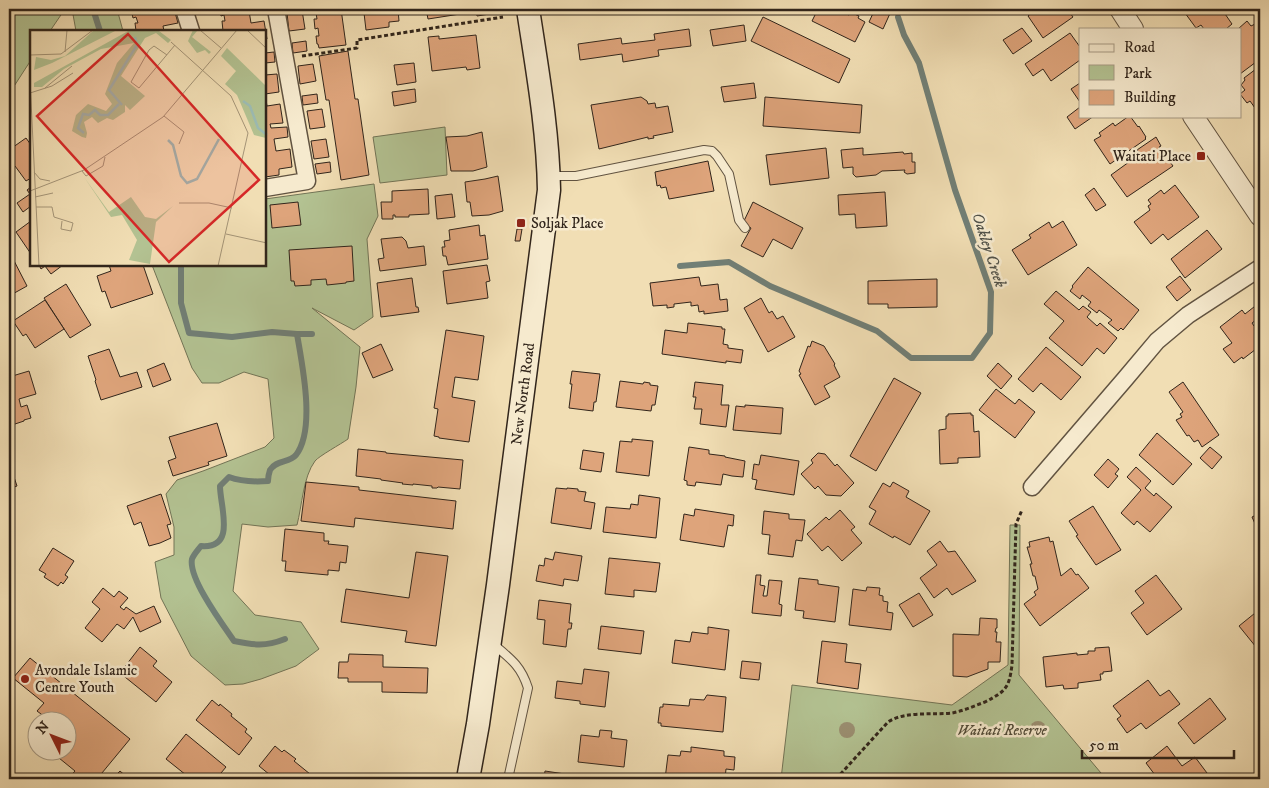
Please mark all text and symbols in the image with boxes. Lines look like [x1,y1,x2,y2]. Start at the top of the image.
legend [1079,28,1242,118]
inset map [30,30,266,266]
text: Road [1124,38,1156,57]
text: Park [1124,64,1153,83]
text: Building [1124,88,1176,107]
place label: Waitati Place [1112,147,1191,166]
marker: Waitati Place [1195,150,1207,162]
water label: Oakley Creek [968,210,1011,290]
place label: Soljak Place [531,214,603,233]
marker: Soljak Place [515,217,527,229]
street label: New North Road [507,341,539,446]
place label: Avondale Islamic Centre Youth [35,661,138,697]
marker: Avondale Islamic Centre Youth [19,673,31,685]
north arrow [28,710,78,760]
text: N [33,717,54,738]
park label: Waitati Reserve [957,721,1048,740]
scale bar [1082,728,1234,760]
text: 50 m [1089,736,1119,755]

